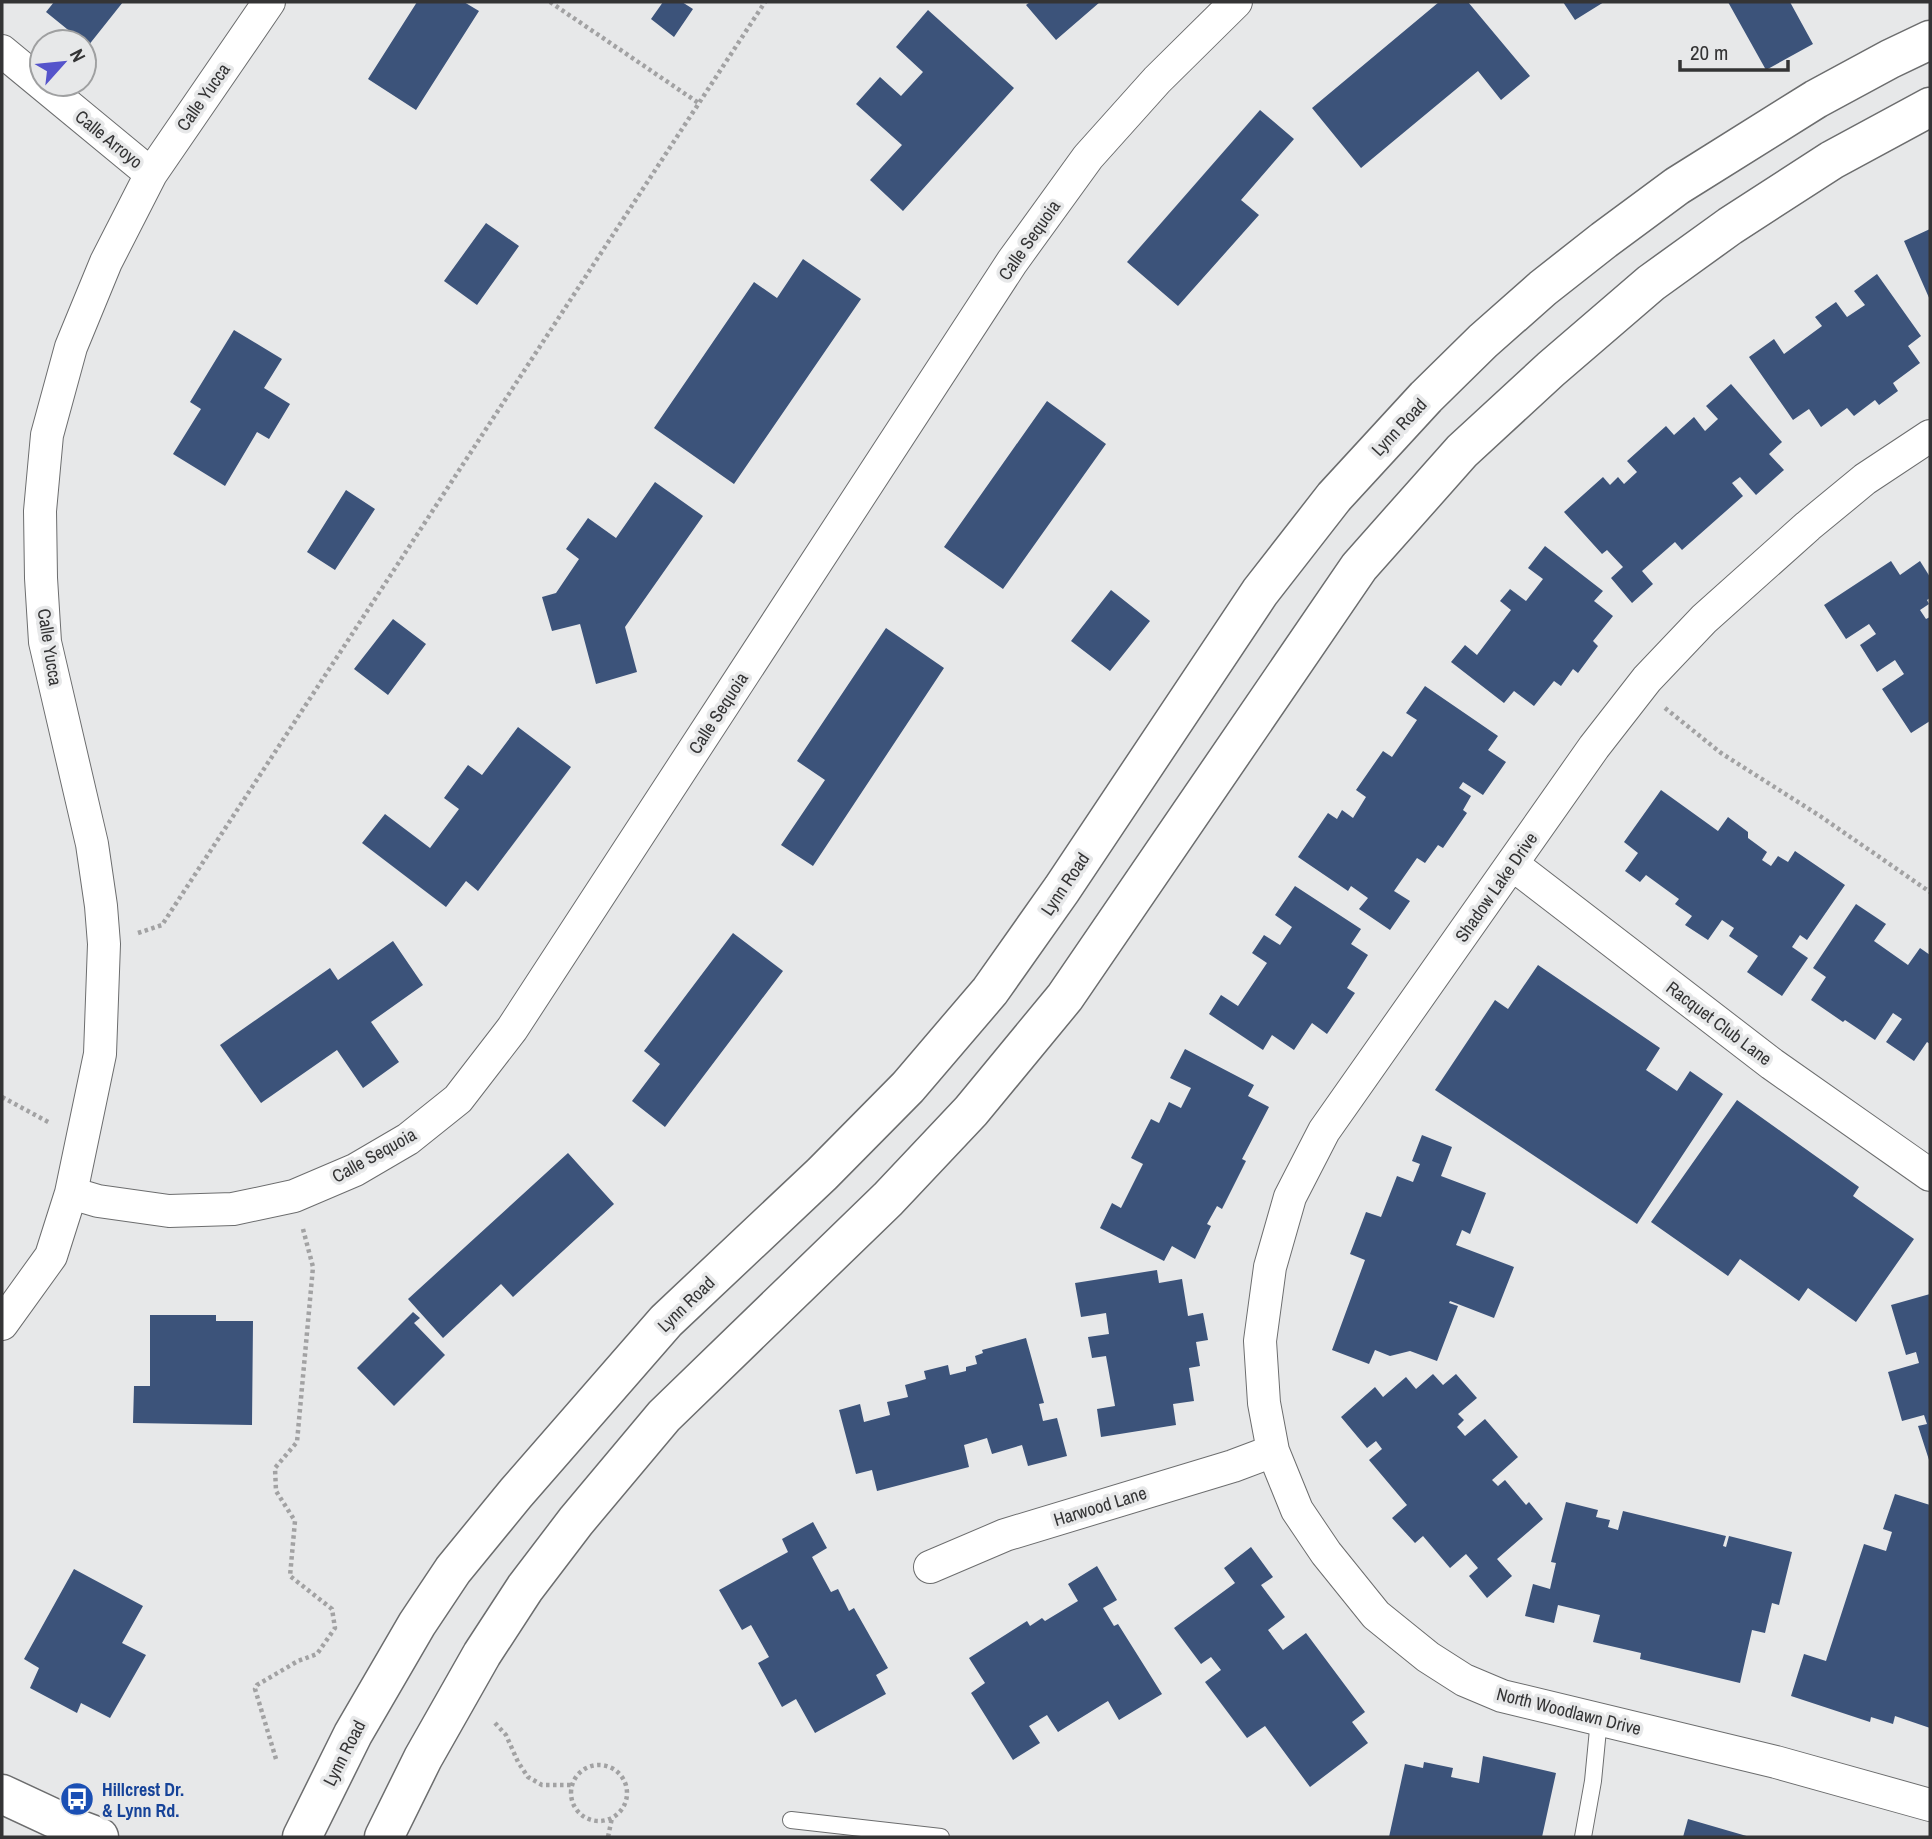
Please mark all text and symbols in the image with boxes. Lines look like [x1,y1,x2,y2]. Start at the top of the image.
north arrow [28,28,98,98]
scale bar [1680,28,1788,72]
text: 20 m [1690,38,1728,67]
text: N [64,44,92,66]
street label: Calle Yucca [170,58,236,136]
street label: Calle Arroyo [70,104,148,174]
street label: Calle Sequoia [992,195,1066,285]
street label: Lynn Road [1366,393,1432,461]
street label: Calle Yucca [32,607,68,687]
street label: Calle Sequoia [682,667,754,759]
street label: Shadow Lake Drive [1449,827,1543,947]
street label: Lynn Road [1035,848,1095,920]
street label: Racquet Club Lane [1661,975,1777,1071]
street label: Calle Sequoia [327,1122,421,1188]
street label: Lynn Road [652,1270,720,1338]
street label: Harwood Lane [1050,1480,1150,1532]
street label: North Woodlawn Drive [1494,1681,1644,1741]
street label: Lynn Road [317,1716,371,1790]
place label: Hillcrest Dr. & Lynn Rd. [102,1777,184,1823]
bus stop icon: Hillcrest Dr. & Lynn Rd. [58,1780,96,1818]

